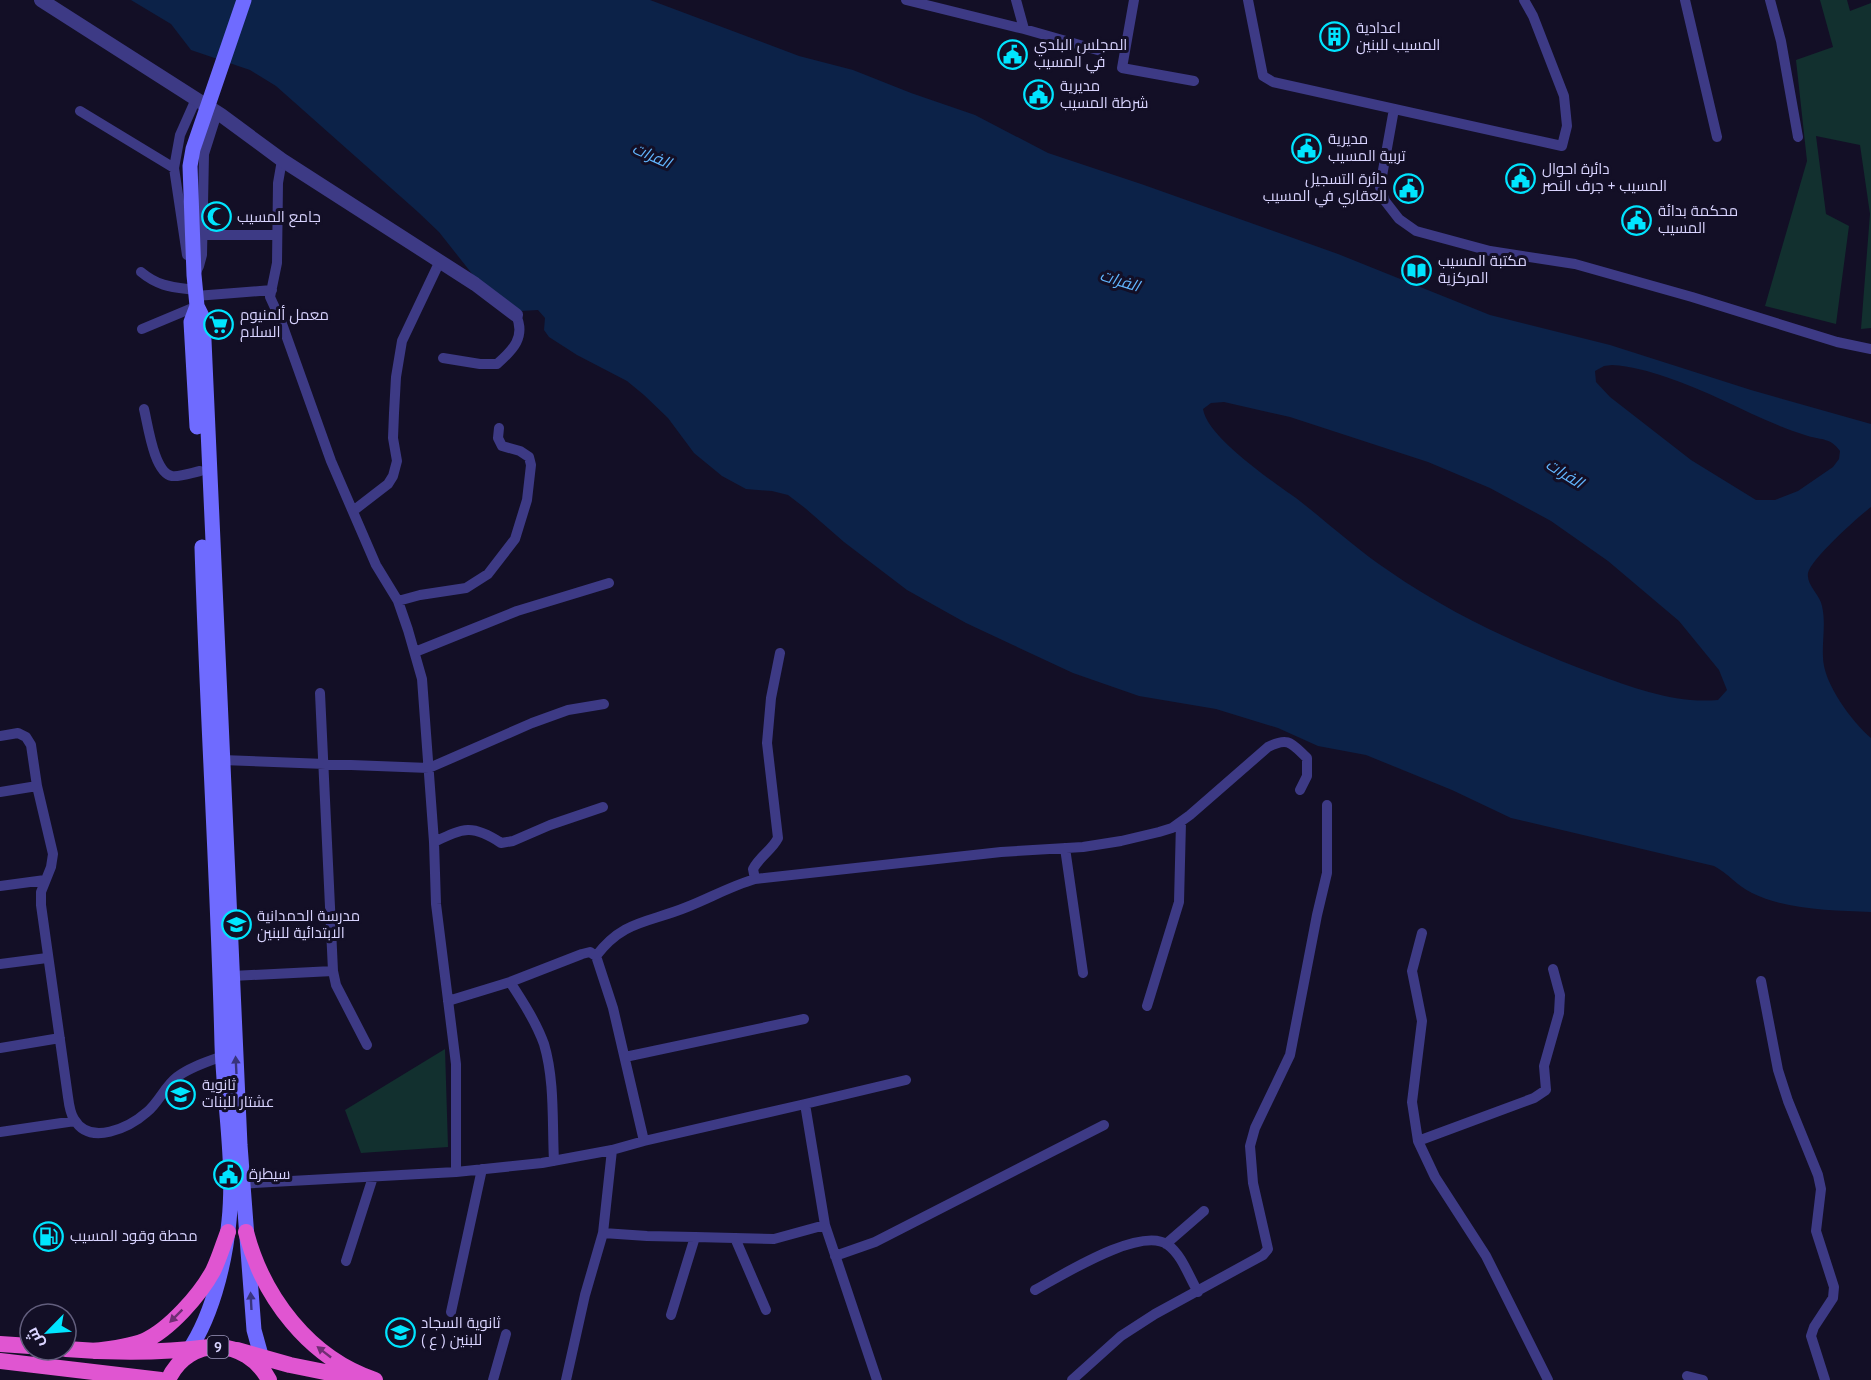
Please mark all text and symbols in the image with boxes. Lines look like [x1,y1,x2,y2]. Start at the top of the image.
place label: اعدادية المسيب للبنين [1356,18,1440,55]
building icon: اعدادية المسيب للبنين [1319,21,1351,53]
place label: المجلس البلدي في المسيب [1034,35,1127,74]
public building icon: المجلس البلدي في المسيب [997,38,1029,70]
place label: مديرية شرطة المسيب [1060,76,1148,112]
public building icon: مديرية شرطة المسيب [1023,79,1055,111]
place label: مديرية تربية المسيب [1328,129,1405,165]
public building icon: مديرية تربية المسيب [1291,132,1323,164]
water label: الفرات [629,138,676,173]
place label: دائرة احوال المسيب + جرف النصر [1541,159,1667,195]
public building icon: دائرة احوال المسيب + جرف النصر [1505,162,1537,194]
place label: دائرة التسجيل العقاري في المسيب [1263,169,1387,208]
public building icon: دائرة التسجيل العقاري في المسيب [1392,172,1424,204]
mosque icon: جامع المسيب [200,201,232,233]
place label: محكمة بدائة المسيب [1658,201,1738,237]
public building icon: محكمة بدائة المسيب [1621,204,1653,236]
place label: جامع المسيب [237,207,321,228]
place label: مكتبة المسيب المركزية [1438,251,1527,287]
library icon: مكتبة المسيب المركزية [1401,254,1433,286]
water label: الفرات [1098,264,1144,296]
place label: معمل ألمنيوم السلام [240,305,329,342]
supermarket icon: معمل ألمنيوم السلام [203,308,235,340]
water label: الفرات [1542,454,1589,493]
place label: مدرسة الحمدانية الابتدائية للبنين [257,906,360,943]
school or university icon: مدرسة الحمدانية الابتدائية للبنين [220,909,252,941]
one-way arrow [231,1055,240,1074]
place label: ثانوية عشتار للبنات [202,1075,274,1111]
school or university icon: ثانوية عشتار للبنات [165,1078,197,1110]
public building icon: سيطرة [212,1158,244,1190]
place label: سيطرة [249,1164,290,1183]
fuel station icon: محطة وقود المسيب [33,1220,65,1252]
place label: محطة وقود المسيب [70,1226,198,1245]
one-way arrow [246,1292,256,1311]
north arrow [18,1302,78,1362]
one-way arrow [170,1309,184,1323]
place label: ثانوية السجاد ( ع ) للبنين [421,1313,501,1351]
school or university icon: ثانوية السجاد ( ع ) للبنين [384,1316,416,1348]
text: ش [21,1325,48,1352]
road number: 9 [208,1336,228,1358]
one-way arrow [316,1345,332,1358]

